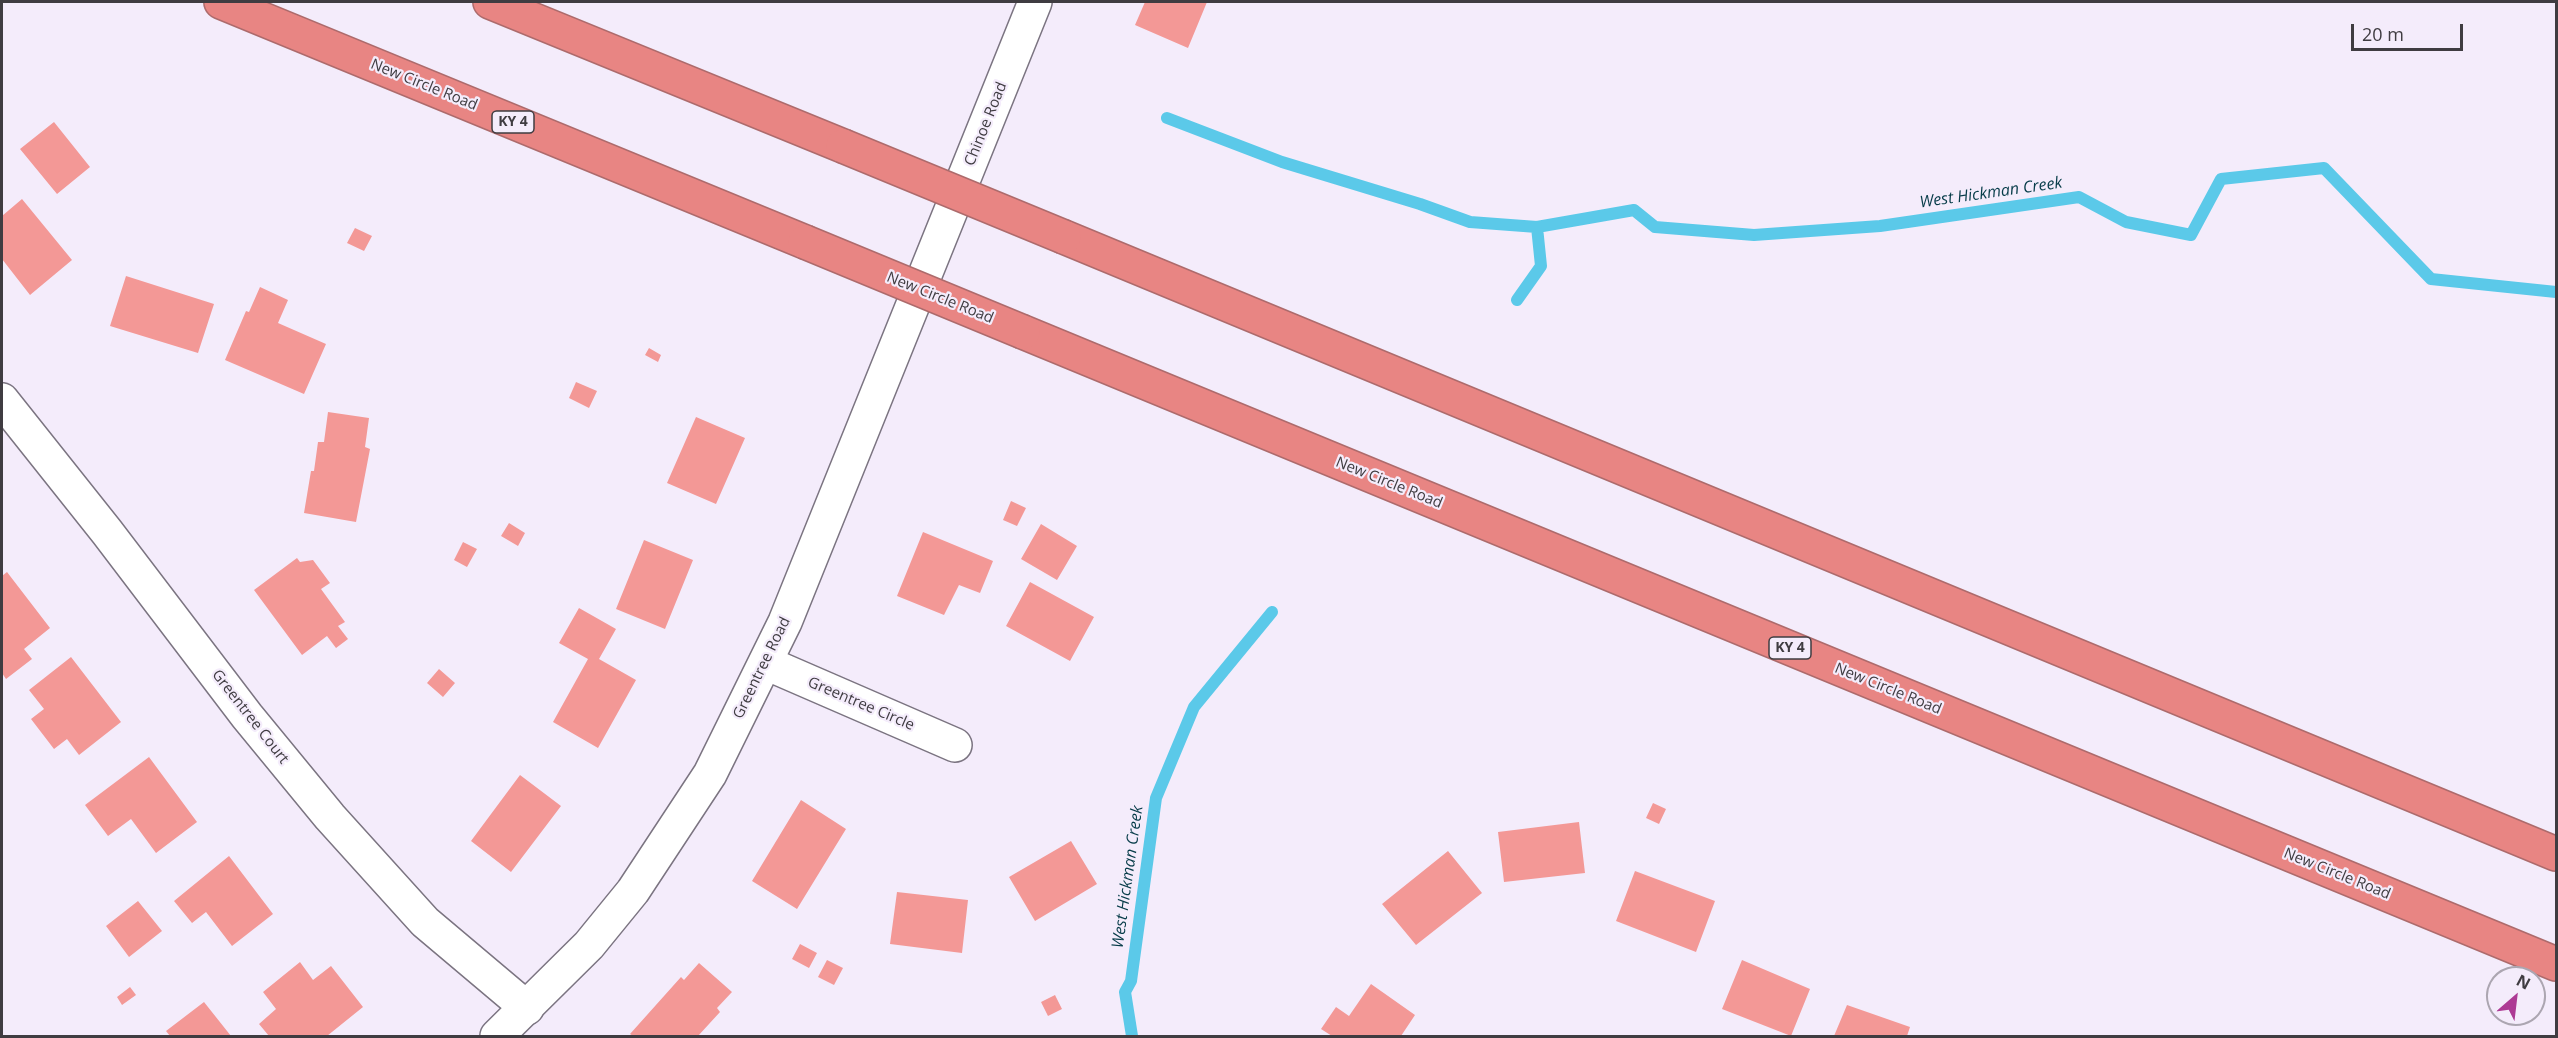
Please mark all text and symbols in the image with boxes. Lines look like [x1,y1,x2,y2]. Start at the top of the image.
scale bar [2354,12,2466,50]
text: 20 m [2362,22,2404,46]
street label: New Circle Road [368,55,480,115]
street label: Chinoe Road [961,79,1011,169]
road number: KY 4 [492,111,534,133]
water label: West Hickman Creek [1918,173,2064,213]
street label: New Circle Road [884,268,996,328]
street label: New Circle Road [1333,453,1445,513]
street label: Greentree Road [730,614,794,722]
road number: KY 4 [1769,637,1811,659]
street label: New Circle Road [1832,659,1944,719]
street label: Greentree Court [208,666,292,768]
street label: Greentree Circle [805,673,917,735]
water label: West Hickman Creek [1108,804,1148,950]
street label: New Circle Road [2281,844,2393,904]
north arrow [2486,966,2546,1026]
text: N [2513,969,2534,995]

